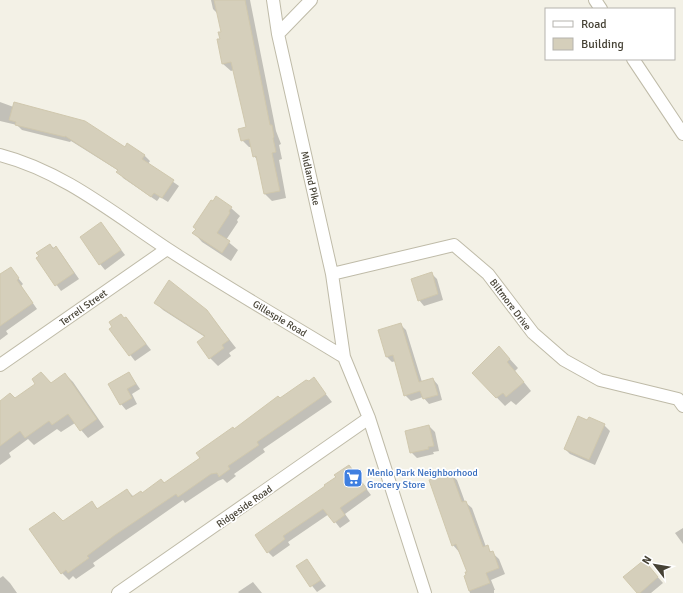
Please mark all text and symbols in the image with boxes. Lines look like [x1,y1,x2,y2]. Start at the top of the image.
legend [545,8,675,60]
text: Road [581,17,607,32]
text: Building [581,37,624,52]
street label: Midland Pike [298,150,322,207]
street label: Biltmore Drive [487,277,533,333]
street label: Terrell Street [57,287,110,329]
street label: Gillespie Road [250,298,309,340]
supermarket icon: Menlo Park Neighborhood Grocery Store [342,467,364,489]
place label: Menlo Park Neighborhood Grocery Store [367,467,478,491]
street label: Ridgeside Road [214,483,275,530]
north arrow [635,545,675,585]
text: N [639,553,654,567]

